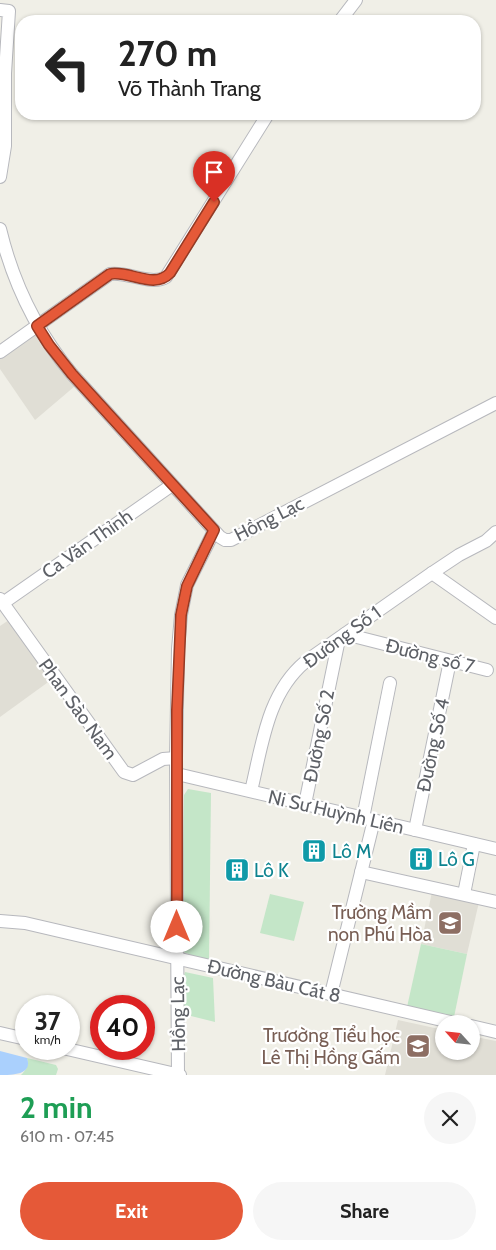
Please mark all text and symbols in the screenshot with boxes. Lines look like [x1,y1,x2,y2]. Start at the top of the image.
text: 270 m [118,32,217,75]
icon: left [35,35,100,100]
text: Võ Thành Trang [118,75,261,102]
pin [193,151,235,202]
icon: arrive [200,158,228,186]
street label: Hồng Lạc [230,492,308,546]
street label: Ca Văn Thỉnh [37,504,137,584]
street label: Đường Số 1 [299,601,385,673]
street label: Đường số 7 [383,634,477,678]
street label: Phan Sào Nam [34,654,122,764]
street label: Đường Số 2 [299,687,339,785]
street label: Đường Số 4 [412,696,454,794]
street label: Ni Sư Huỳnh Liên [266,785,406,839]
building icon: Lô M [301,838,327,864]
place label: Lô M [332,840,371,863]
building icon: Lô G [408,846,434,872]
place label: Lô G [438,848,475,871]
building icon: Lô K [224,857,250,883]
place label: Lô K [254,859,289,882]
position arrow [150,900,202,952]
place label: Trường Mầm non Phú Hòa [328,901,432,946]
school or university icon: Trường Mầm non Phú Hòa [437,910,463,936]
street label: Đường Bàu Cát 8 [205,954,343,1008]
street label: Hồng Lạc [166,976,190,1052]
speed limit sign: 40 [90,995,155,1060]
text: 37 [34,1006,61,1036]
north arrow [435,1015,480,1060]
map controls [435,1015,480,1060]
place label: Trươờng Tiểu học Lê Thị Hồng Gấm [262,1024,400,1069]
text: km/h [34,1032,61,1047]
school or university icon: Trươờng Tiểu học Lê Thị Hồng Gấm [405,1033,431,1059]
text: 2 min [20,1089,92,1126]
button: close [424,1092,476,1144]
text: 610 m · 07:45 [20,1127,114,1146]
button: Exit [20,1182,243,1240]
button: Share [253,1182,476,1240]

